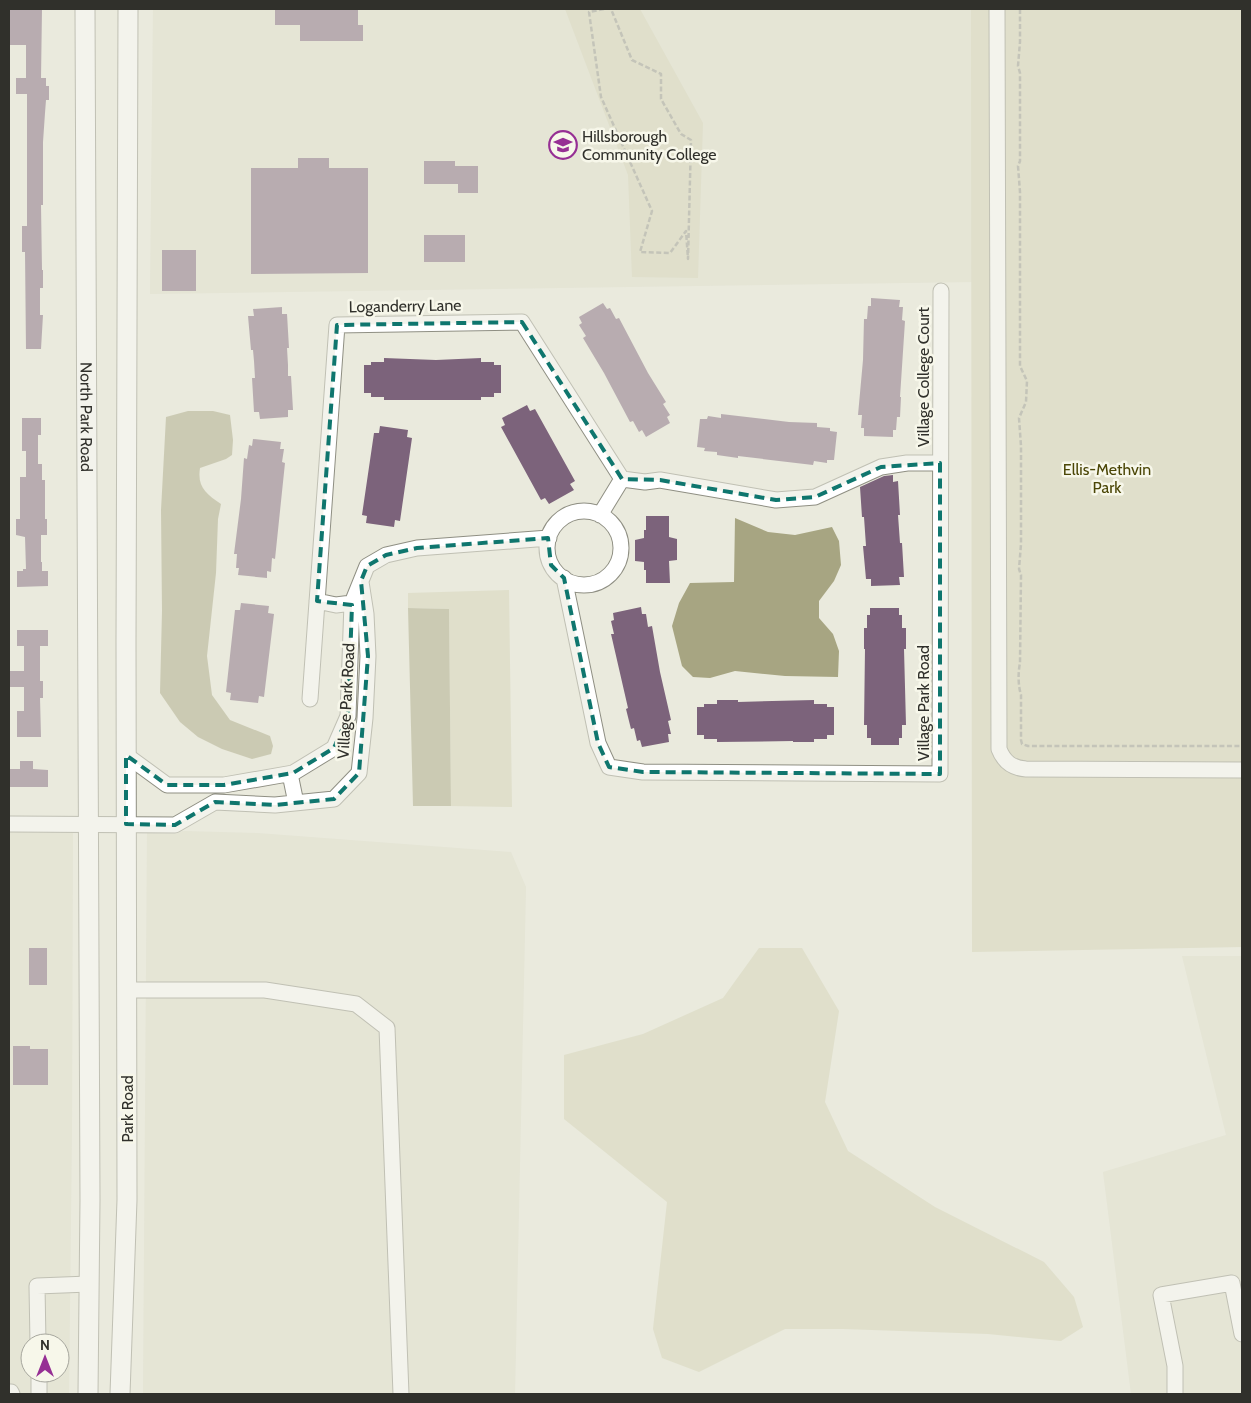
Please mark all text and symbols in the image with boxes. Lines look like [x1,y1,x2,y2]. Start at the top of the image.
place label: Hillsborough Community College [582,127,717,164]
school or university icon: Hillsborough Community College [548,130,578,160]
street label: Loganderry Lane [348,296,462,316]
street label: Village College Court [914,306,933,447]
street label: North Park Road [77,362,96,472]
park label: Ellis-Methvin Park [1063,460,1151,497]
street label: Village Park Road [333,643,359,759]
street label: Village Park Road [914,645,933,761]
street label: Park Road [118,1075,137,1143]
north arrow [20,1333,70,1383]
text: N [40,1336,50,1354]

